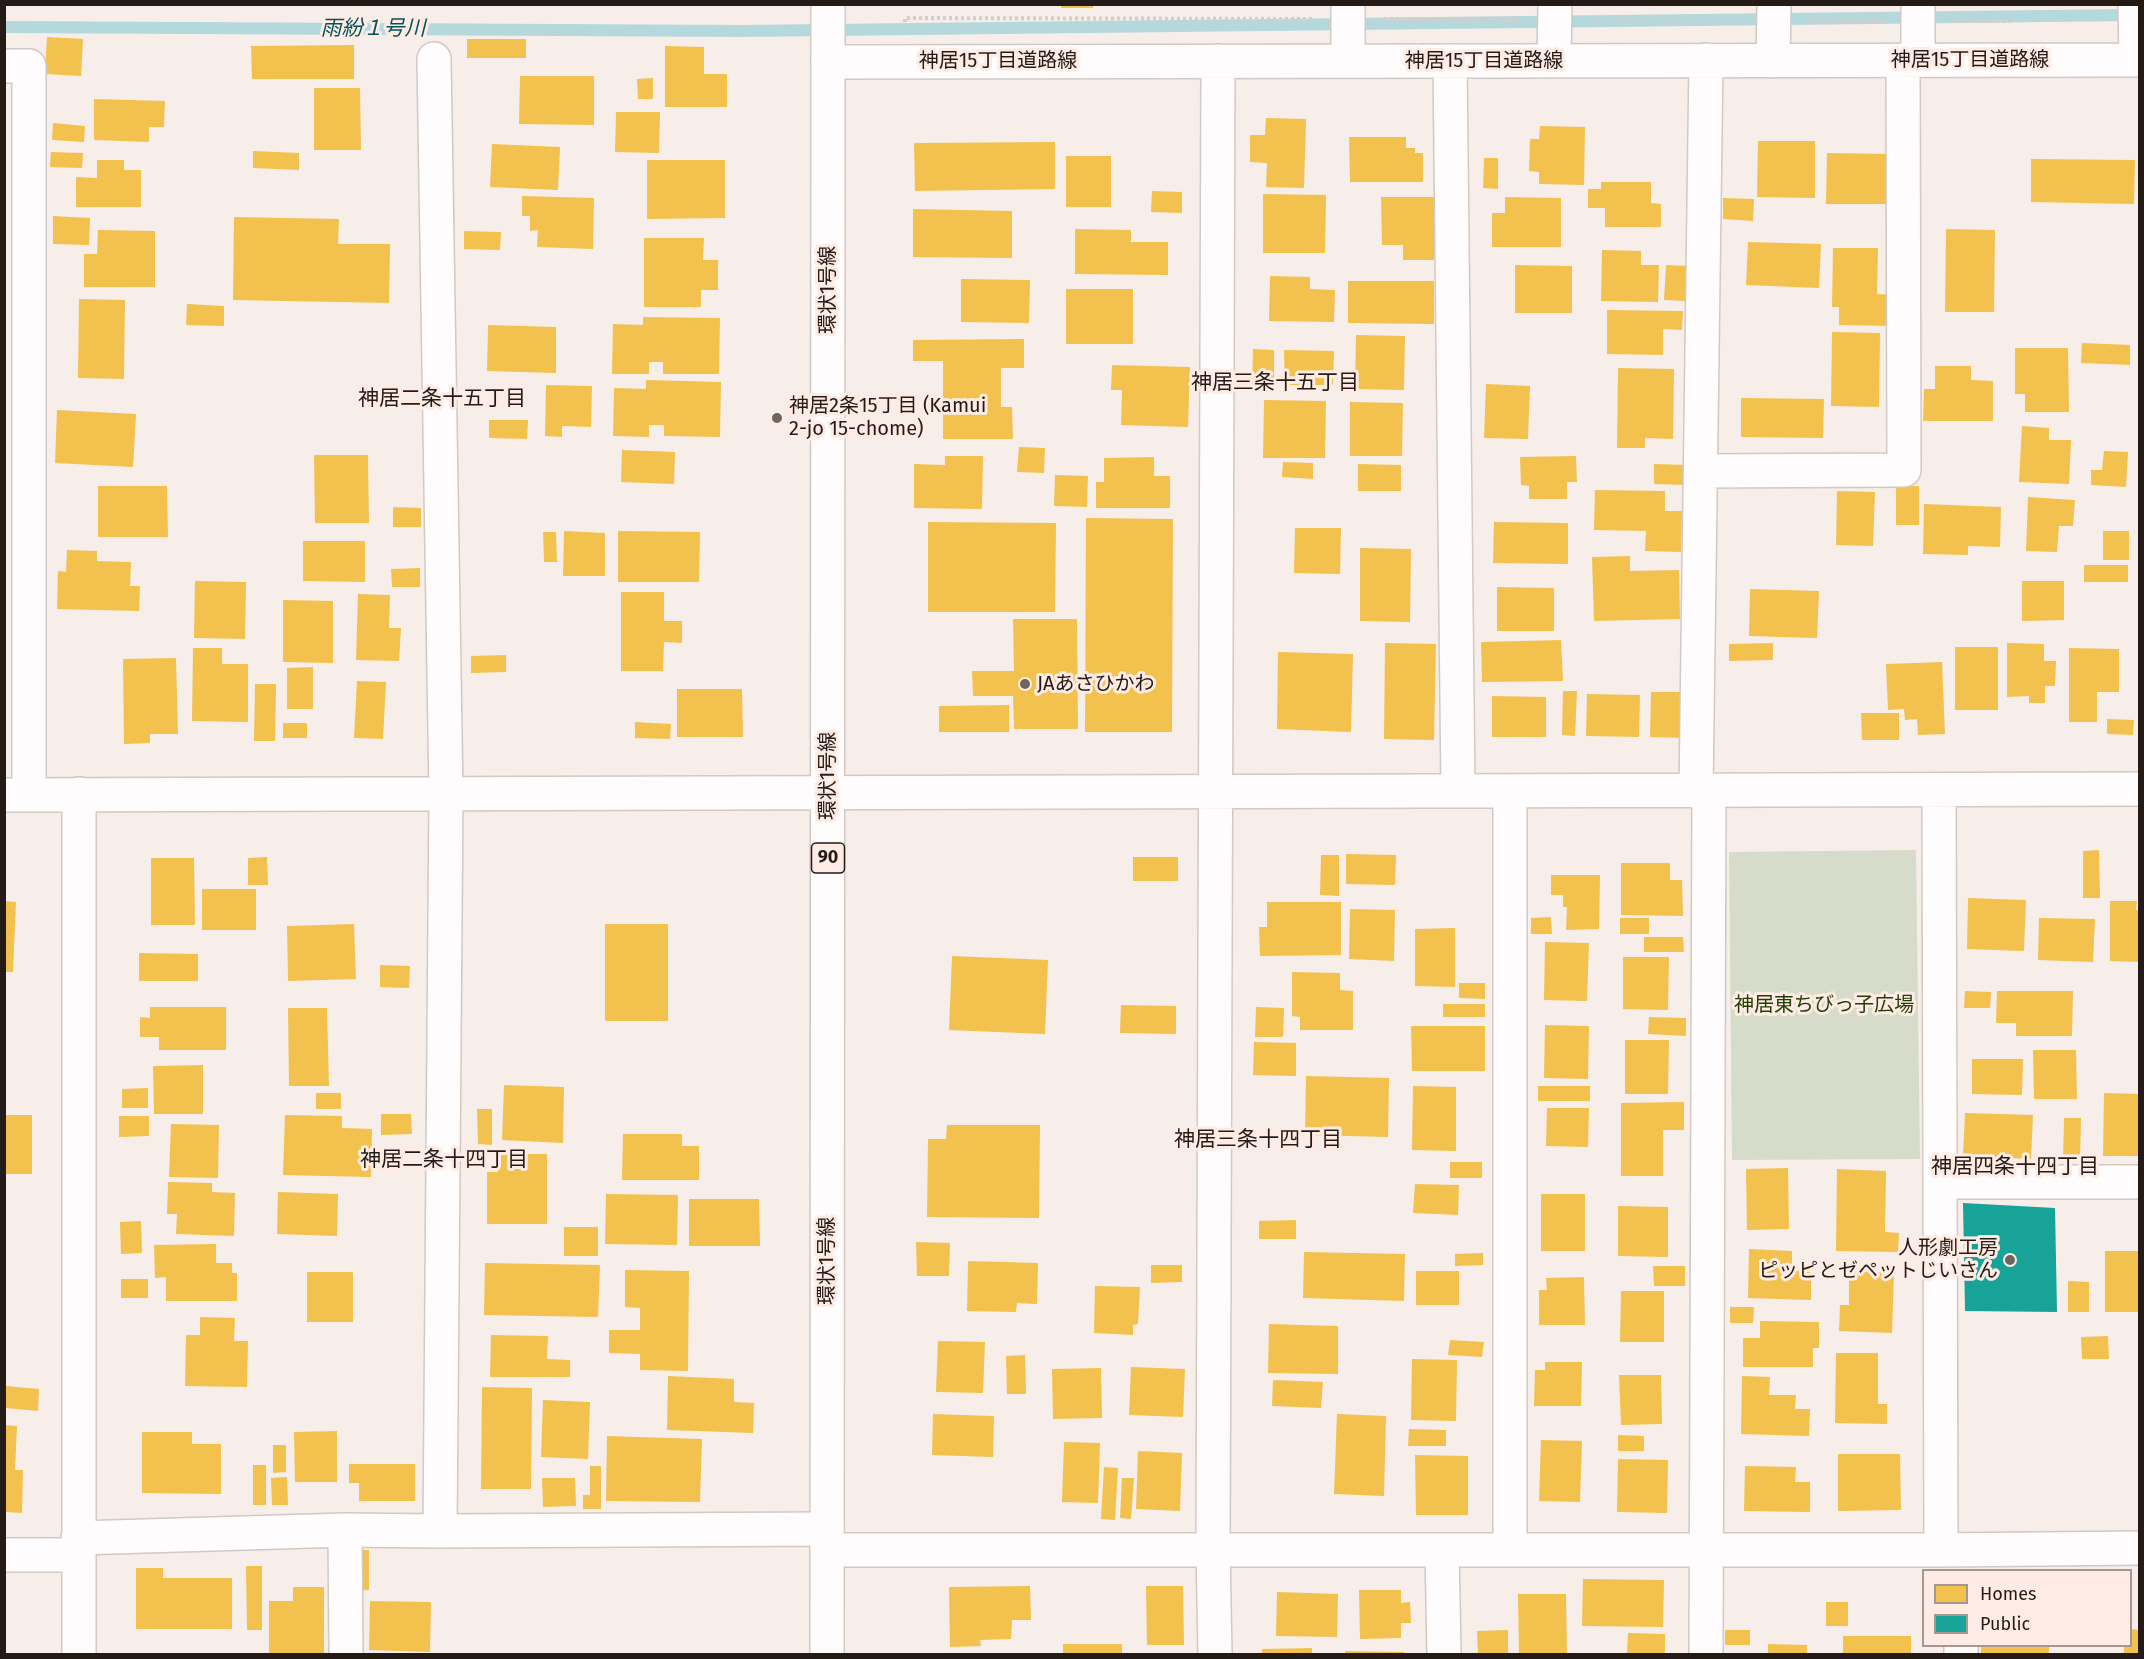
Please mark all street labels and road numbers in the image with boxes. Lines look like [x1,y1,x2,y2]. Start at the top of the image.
street label: 神居15丁目道路線 [1891,48,2049,72]
street label: 神居15丁目道路線 [919,49,1077,73]
street label: 神居15丁目道路線 [1405,49,1563,73]
street label: 環状1号線 [816,246,840,334]
street label: 環状1号線 [816,732,840,820]
road number: 90 [812,843,844,873]
street label: 環状1号線 [815,1217,839,1305]

